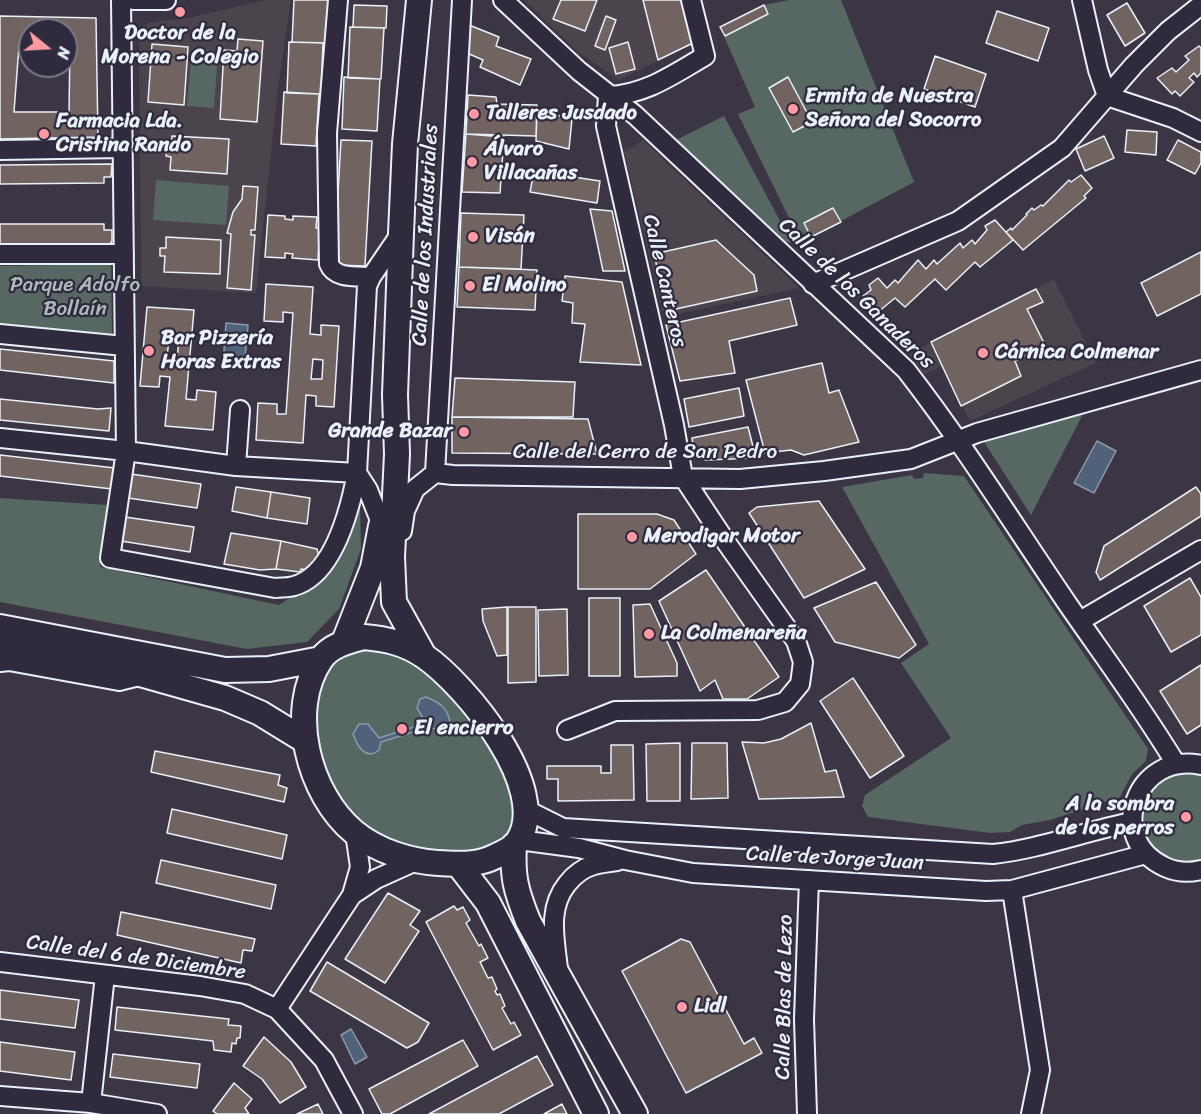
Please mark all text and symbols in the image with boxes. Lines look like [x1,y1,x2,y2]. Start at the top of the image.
marker: Doctor de la Morena - Colegio [173,5,187,19]
north arrow [18,18,78,78]
place label: Doctor de la Morena - Colegio [101,21,259,71]
text: N [48,43,79,63]
place label: Ermita de Nuestra Señora del Socorro [805,84,982,134]
place label: Talleres Jusdado [486,101,637,127]
marker: Ermita de Nuestra Señora del Socorro [786,102,800,116]
marker: Talleres Jusdado [467,107,481,121]
place label: Farmacia Lda. Cristina Rando [56,109,191,159]
street label: Calle de los Industriales [408,123,444,347]
marker: Farmacia Lda. Cristina Rando [37,127,51,141]
place label: Álvaro Villacañas [484,137,577,187]
marker: Álvaro Villacañas [465,155,479,169]
street label: Calle Canteros [636,212,692,350]
street label: Calle de los Ganaderos [773,213,939,375]
place label: Visán [485,224,535,250]
marker: Visán [466,230,480,244]
park label: Parque Adolfo Bollaín [10,273,140,323]
place label: El Molino [482,273,566,299]
marker: El Molino [463,279,477,293]
place label: Bar Pizzería Horas Extras [161,326,281,376]
place label: Cárnica Colmenar [995,340,1158,366]
marker: Bar Pizzería Horas Extras [142,344,156,358]
marker: Cárnica Colmenar [976,346,990,360]
place label: Grande Bazar [328,419,452,445]
marker: Grande Bazar [457,425,471,439]
street label: Calle del Cerro de San Pedro [513,440,777,466]
place label: Merodigar Motor [644,524,800,550]
marker: Merodigar Motor [625,530,639,544]
place label: La Colmenareña [661,621,807,647]
marker: La Colmenareña [642,627,656,641]
place label: El encierro [414,716,513,742]
marker: El encierro [395,722,409,736]
place label: A la sombra de los perros [1055,792,1174,842]
marker: A la sombra de los perros [1179,810,1193,824]
street label: Calle de Jorge Juan [745,842,925,876]
street label: Calle Blas de Lezo [771,914,799,1080]
street label: Calle del 6 de Diciembre [25,930,247,986]
place label: Lidl [694,994,727,1020]
marker: Lidl [675,1000,689,1014]

